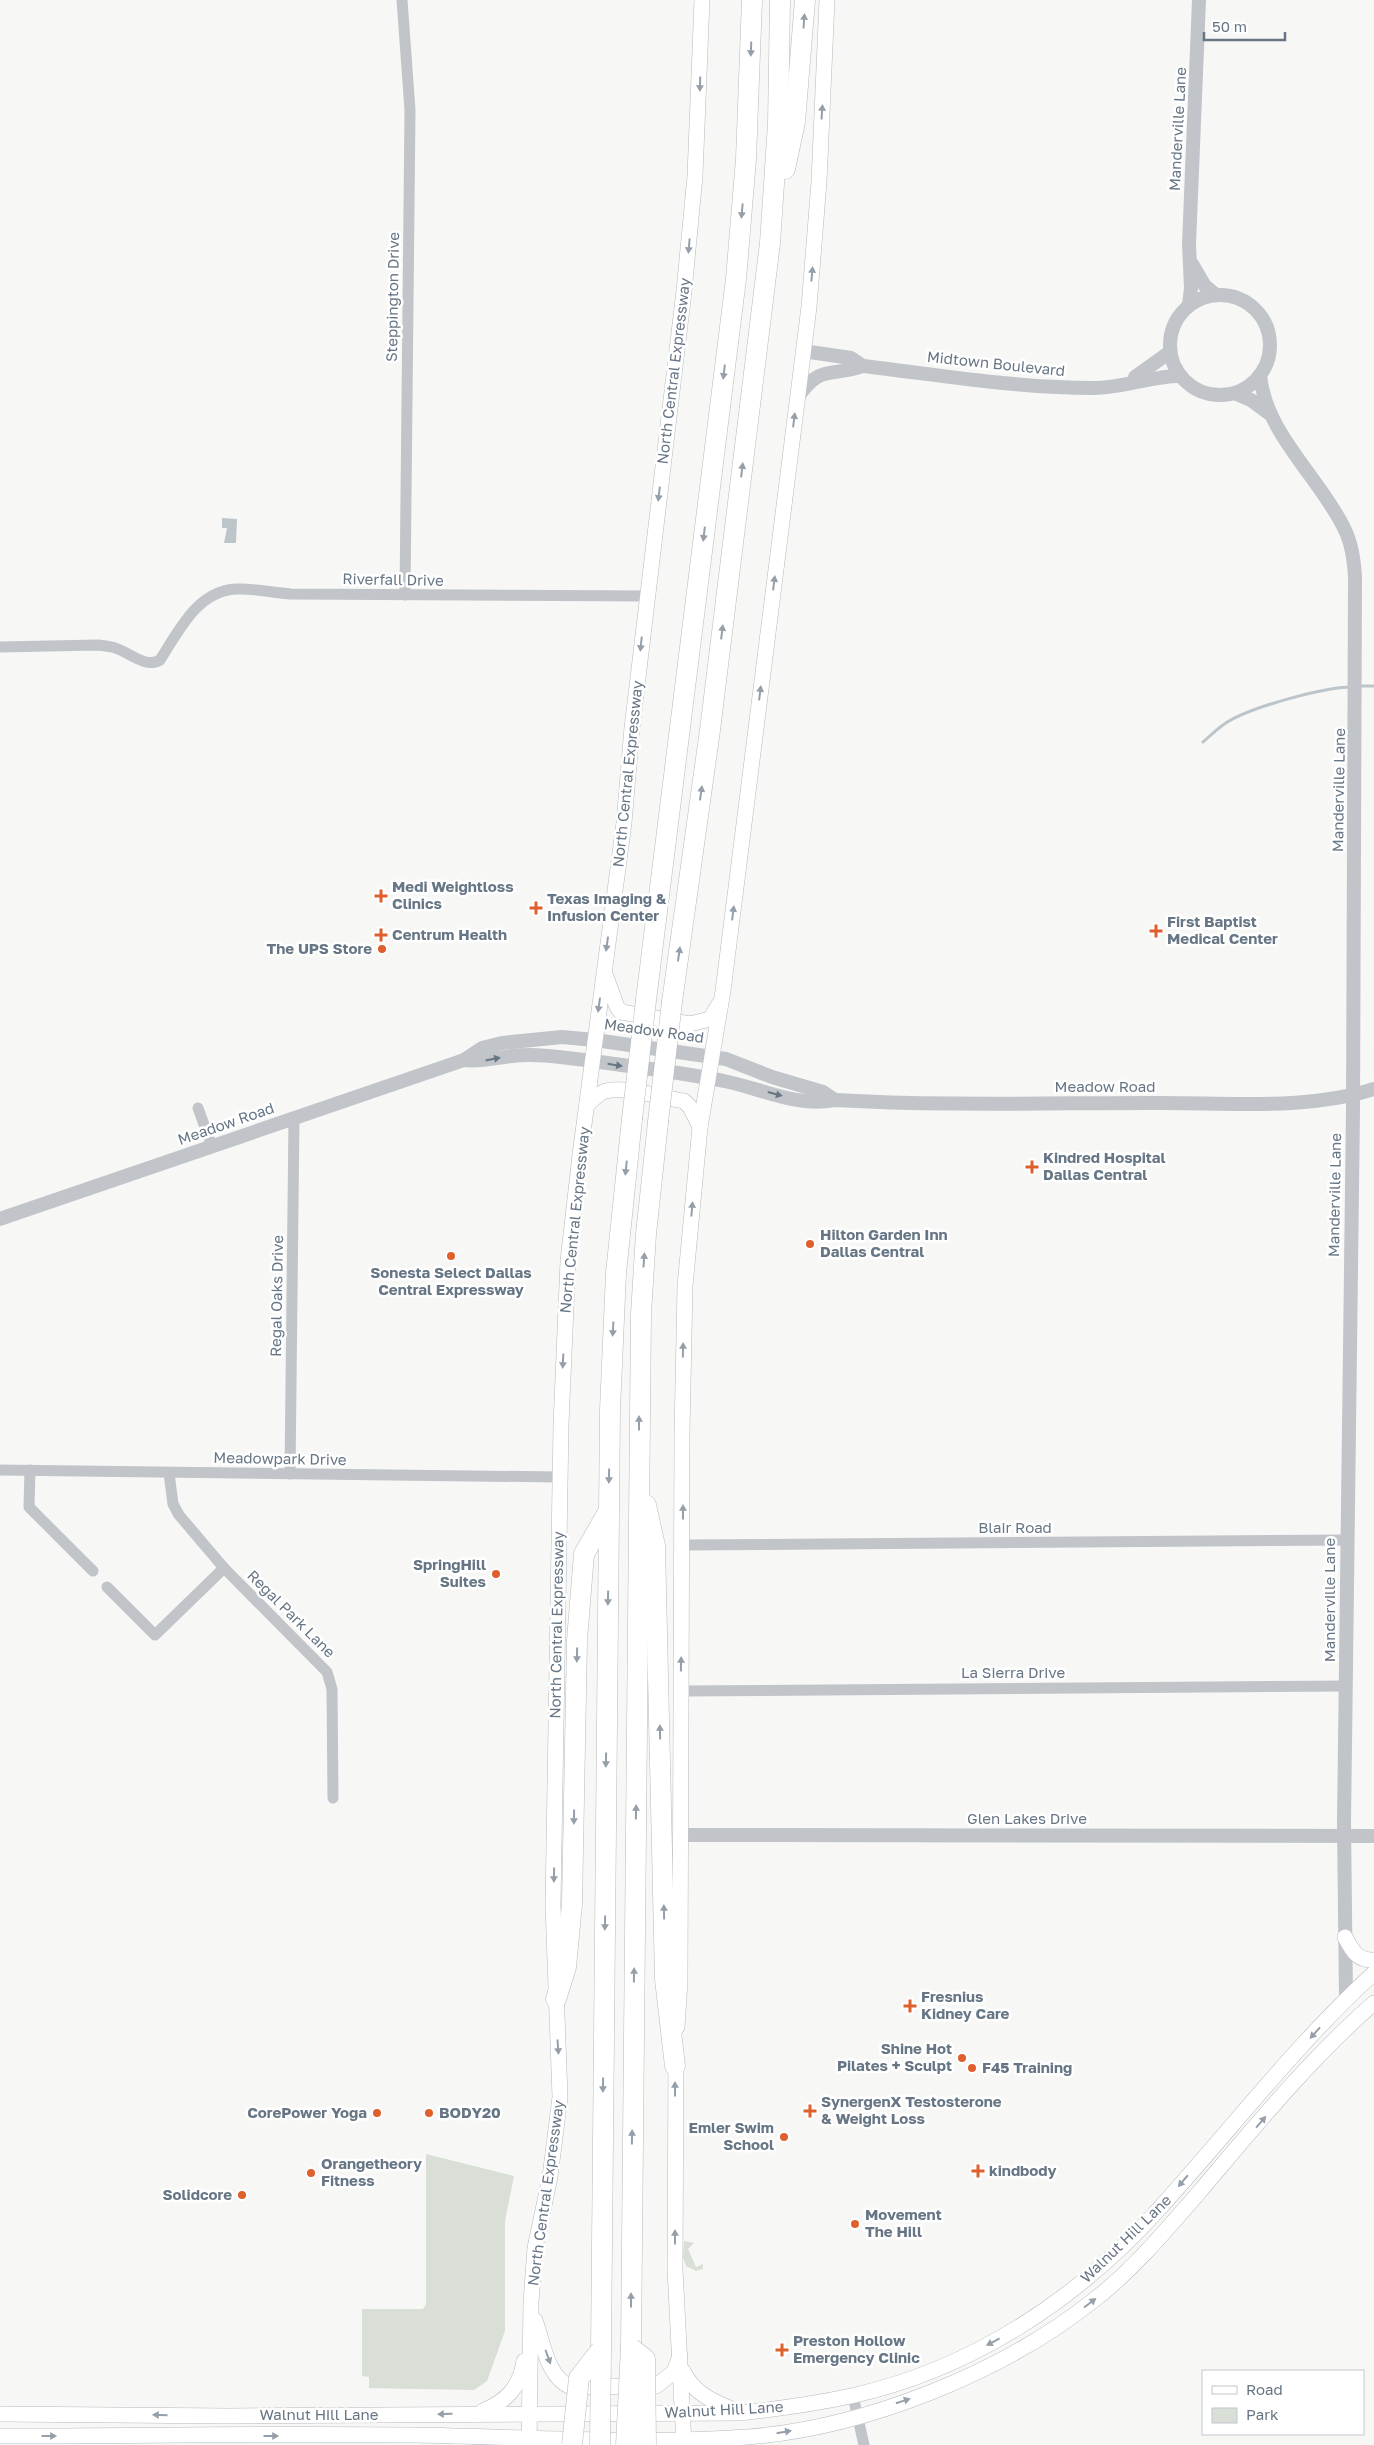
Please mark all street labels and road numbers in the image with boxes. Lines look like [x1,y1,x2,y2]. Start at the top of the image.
street label: Manderville Lane [1165,66,1189,191]
street label: Steppington Drive [382,232,402,362]
street label: North Central Expressway [653,276,693,465]
street label: Midtown Boulevard [926,347,1066,379]
street label: Riverfall Drive [342,569,444,589]
street label: North Central Expressway [608,679,646,868]
street label: Manderville Lane [1328,727,1348,852]
street label: Meadow Road [603,1014,705,1046]
street label: Meadow Road [1055,1077,1155,1095]
street label: Meadow Road [175,1098,276,1148]
street label: North Central Expressway [555,1125,593,1314]
street label: Manderville Lane [1324,1132,1344,1257]
street label: Regal Oaks Drive [266,1235,286,1357]
street label: Meadowpark Drive [213,1448,347,1468]
street label: Blair Road [978,1518,1052,1536]
street label: North Central Expressway [545,1530,567,1719]
street label: Manderville Lane [1320,1538,1338,1662]
street label: Regal Park Lane [244,1566,339,1661]
street label: La Sierra Drive [961,1663,1065,1681]
street label: Glen Lakes Drive [967,1809,1087,1827]
street label: North Central Expressway [523,2098,567,2287]
street label: Walnut Hill Lane [1076,2190,1175,2286]
street label: Walnut Hill Lane [664,2397,784,2421]
street label: Walnut Hill Lane [260,2405,379,2423]

